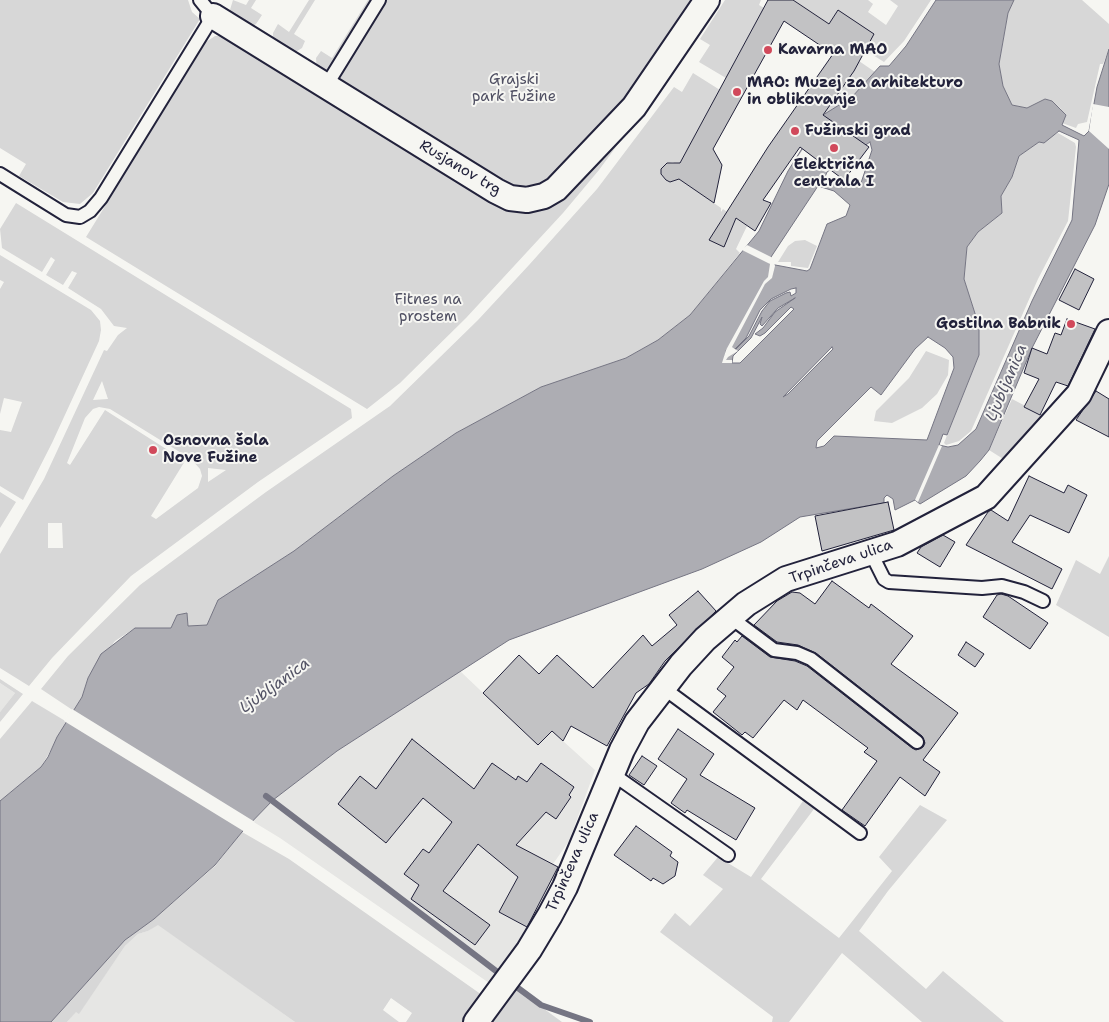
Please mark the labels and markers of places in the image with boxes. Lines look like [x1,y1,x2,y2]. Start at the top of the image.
place label: Kavarna MAO [778,41,887,59]
marker: Kavarna MAO [762,44,774,56]
place label: MAO: Muzej za arhitekturo in oblikovanje [747,74,963,109]
marker: MAO: Muzej za arhitekturo in oblikovanje [731,86,743,98]
place label: Fužinski grad [805,122,911,140]
marker: Fužinski grad [789,125,801,137]
marker: Električna centrala I [828,142,840,154]
place label: Električna centrala I [793,156,875,191]
place label: Gostilna Babnik [936,315,1061,333]
marker: Gostilna Babnik [1065,318,1077,330]
place label: Osnovna šola Nove Fužine [163,432,269,467]
marker: Osnovna šola Nove Fužine [147,444,159,456]

